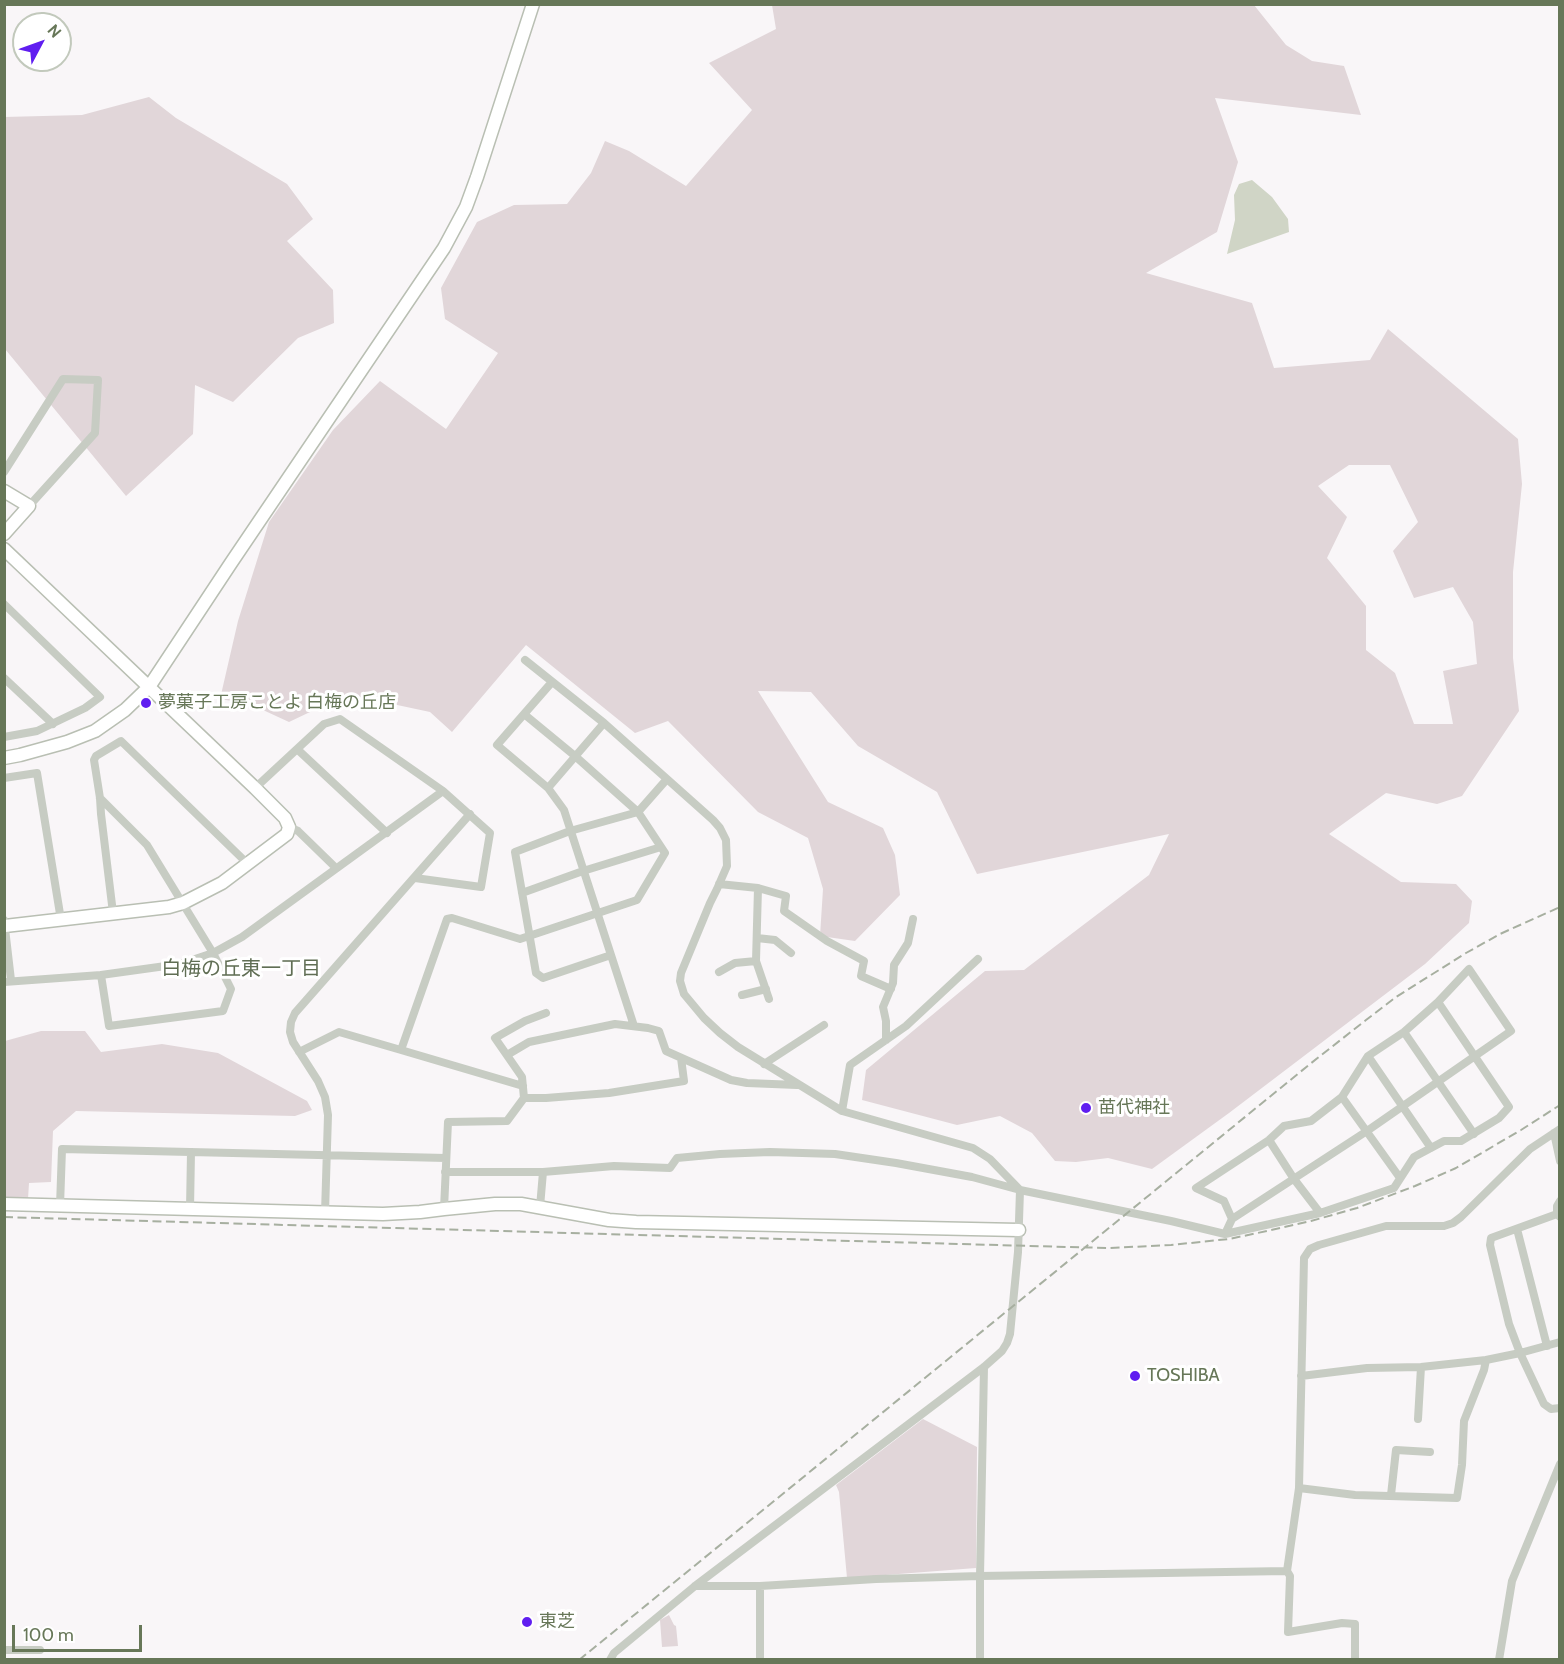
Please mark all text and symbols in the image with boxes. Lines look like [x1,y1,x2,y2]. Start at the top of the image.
north arrow [12,12,72,72]
text: N [44,21,65,42]
place label: 夢菓子工房ことよ 白梅の丘店 [158,692,396,714]
marker: 夢菓子工房ことよ 白梅の丘店 [139,696,153,710]
district label: 白梅の丘東一丁目 [161,957,321,981]
place label: 苗代神社 [1098,1097,1170,1119]
marker: 苗代神社 [1079,1101,1093,1115]
place label: TOSHIBA [1147,1365,1220,1387]
marker: TOSHIBA [1128,1369,1142,1383]
place label: 東芝 [539,1611,575,1633]
scale bar [15,1613,146,1651]
marker: 東芝 [520,1615,534,1629]
text: 100 m [23,1624,74,1646]

